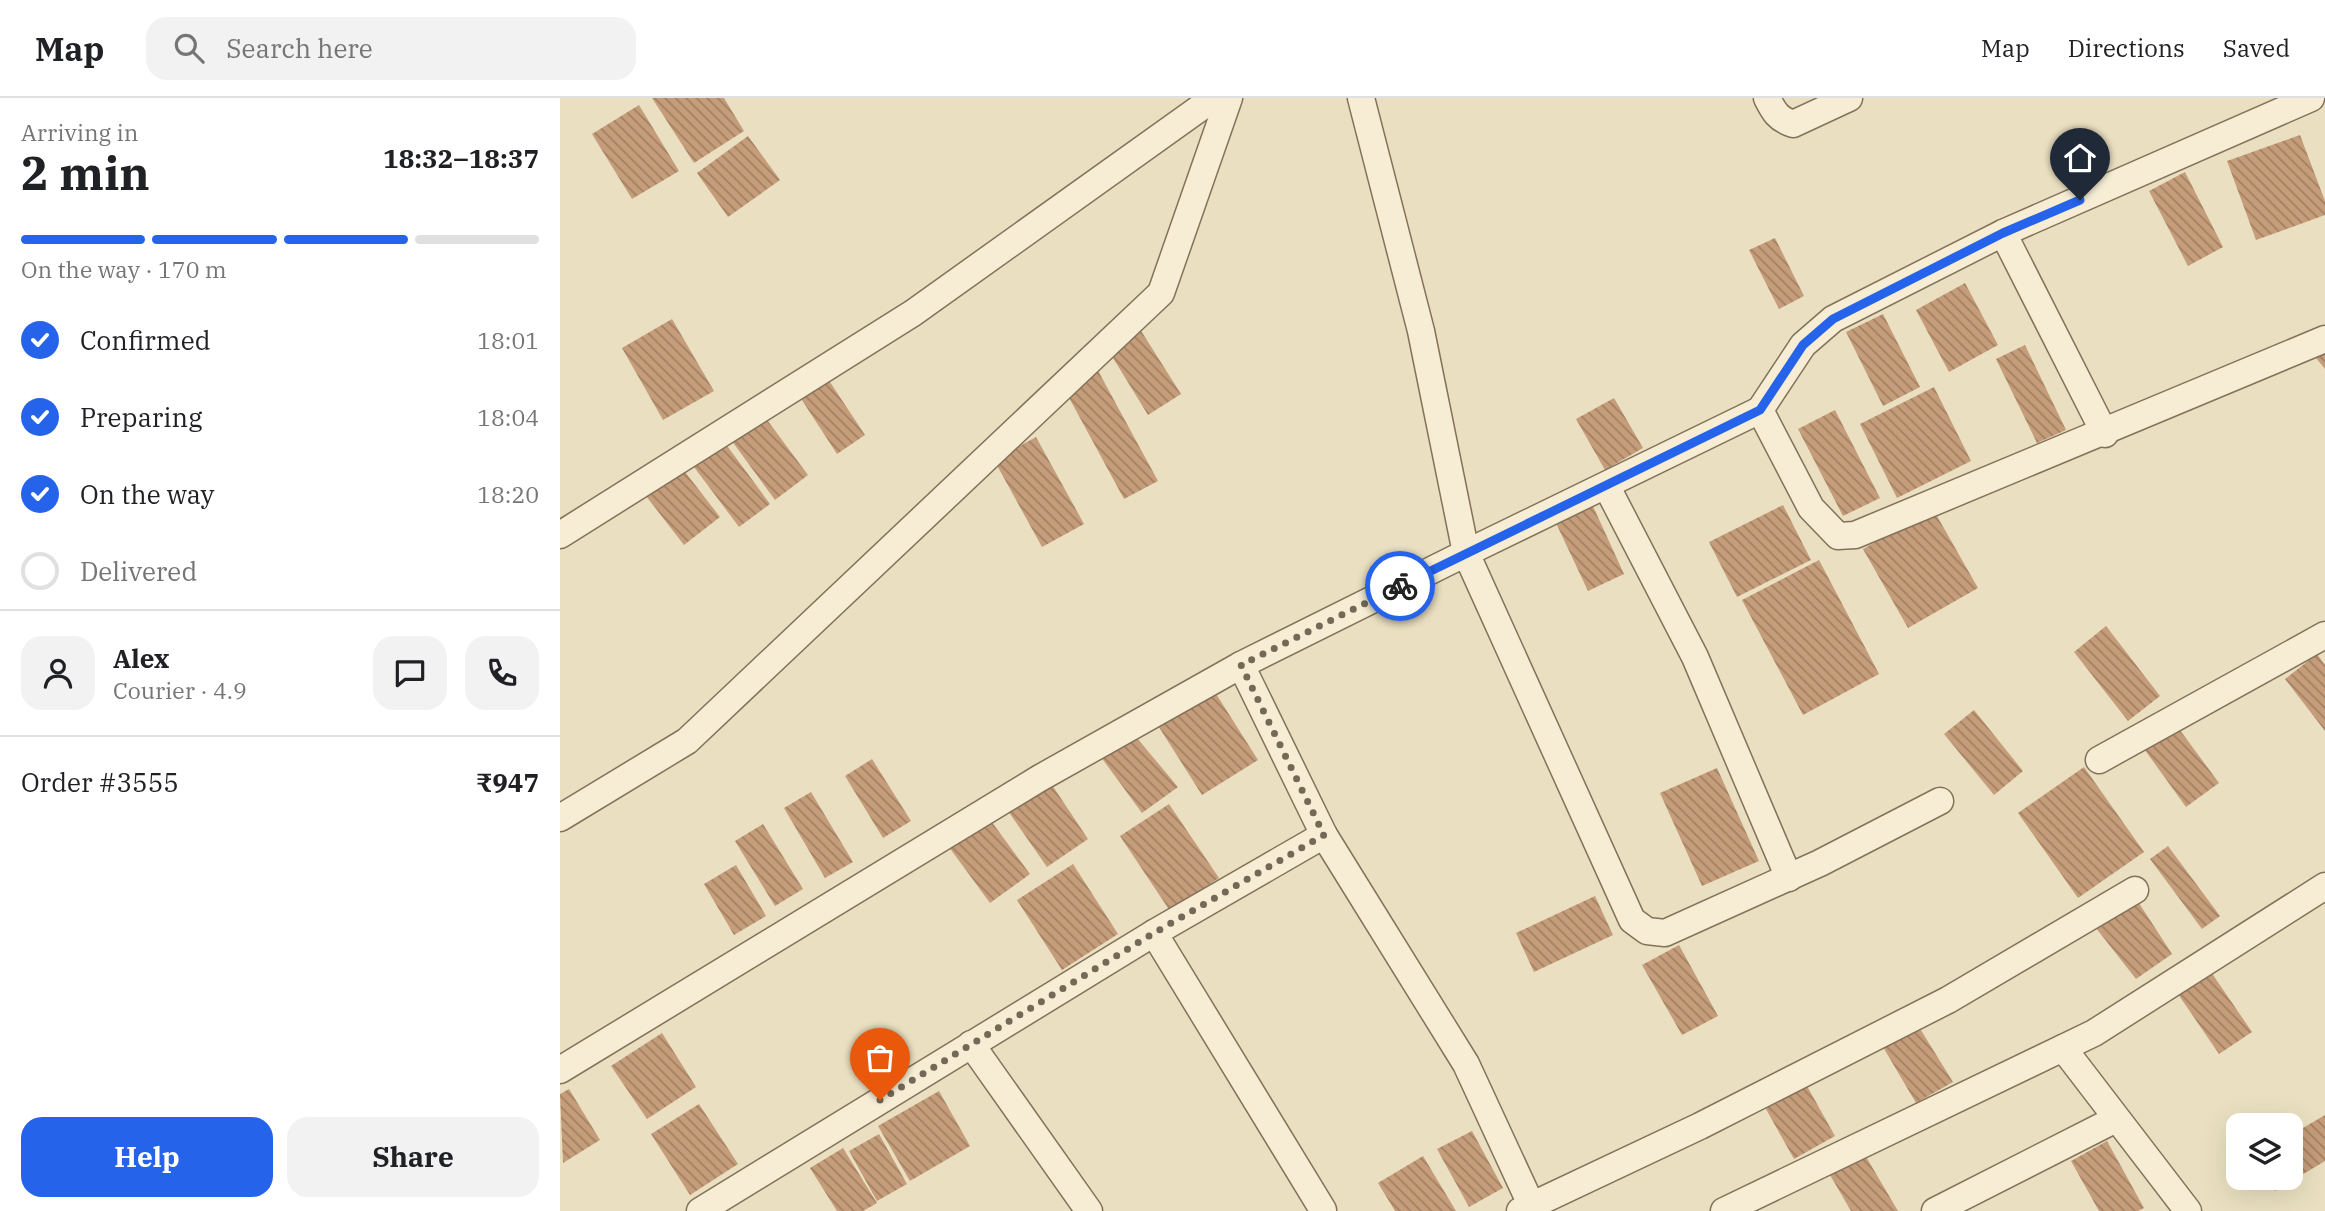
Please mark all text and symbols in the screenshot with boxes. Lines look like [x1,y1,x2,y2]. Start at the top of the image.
search box [146,17,636,80]
text: Map [35,27,104,70]
icon: search [170,29,208,67]
text: Search here [226,31,373,65]
text: Map [1981,32,2030,64]
text: Directions [2068,32,2185,64]
text: Saved [2223,32,2290,64]
text: Arriving in [21,117,138,147]
pin [2050,128,2110,200]
icon: home [2061,139,2099,177]
text: 18:32–18:37 [383,141,539,175]
text: 2 min [21,143,150,203]
text: On the way · 170 m [21,254,227,284]
icon: check [21,321,59,359]
text: Confirmed [80,323,211,357]
text: 18:01 [477,325,539,355]
icon: check [21,398,59,436]
text: Preparing [80,400,202,434]
text: 18:04 [477,402,539,432]
icon: check [21,475,59,513]
text: On the way [80,477,214,511]
text: 18:20 [477,479,539,509]
courier [1365,551,1435,621]
text: Delivered [80,554,197,588]
icon: bike [1381,567,1419,605]
button: person [21,636,95,710]
button: chat [373,636,447,710]
button: phone [465,636,539,710]
text: Alex [113,641,169,675]
text: Courier · 4.9 [113,675,247,705]
text: Order #3555 [21,765,179,799]
text: ₹947 [476,765,539,799]
pin [850,1028,910,1100]
icon: bag [861,1039,899,1077]
map controls [2226,1113,2303,1190]
button: layers [2226,1113,2303,1190]
button: Help [21,1117,273,1197]
button: Share [287,1117,539,1197]

